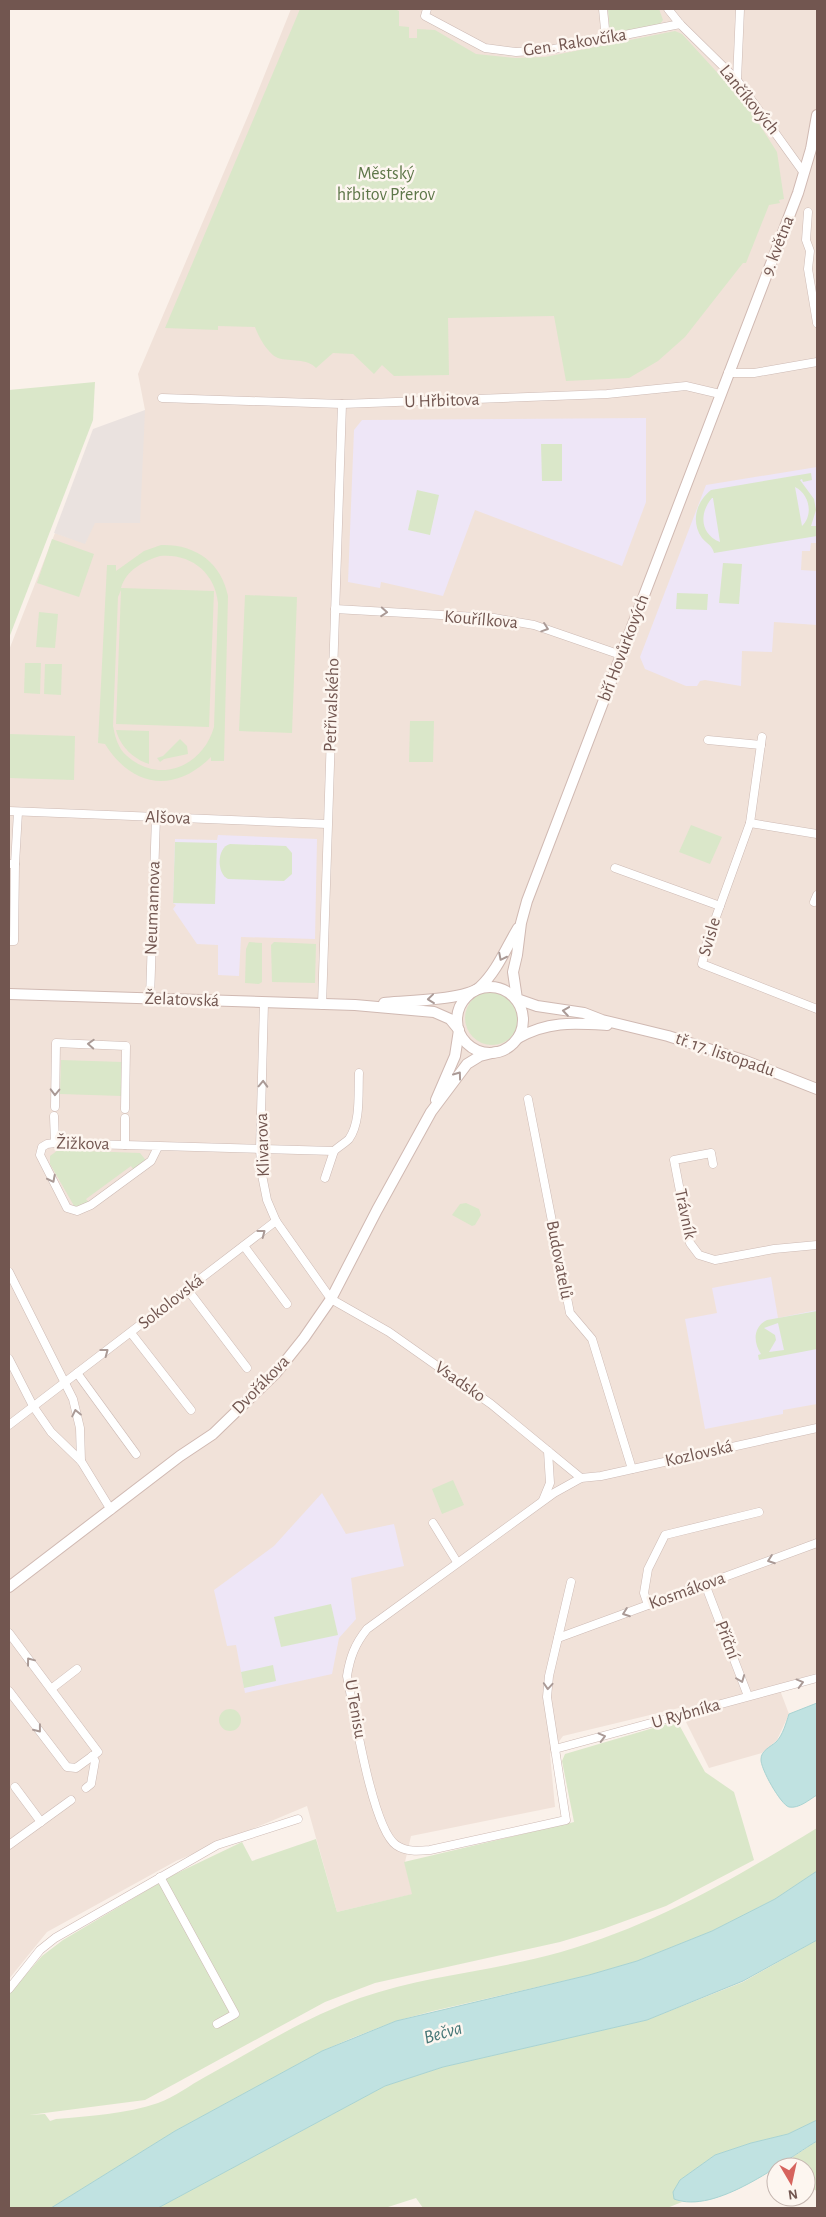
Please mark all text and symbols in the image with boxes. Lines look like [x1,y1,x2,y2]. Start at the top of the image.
street label: Gen. Rakovčíka [522,26,628,60]
street label: Lančíkových [716,62,782,138]
park label: Městský hřbitov Přerov [337,165,436,204]
street label: 9. května [758,213,798,279]
street label: U Hřbitova [404,391,480,411]
street label: bří Hovůrkových [595,592,653,704]
one-way arrow [380,607,388,618]
street label: Kouřílkova [443,608,519,632]
one-way arrow [540,623,549,633]
street label: Petřivalského [321,658,343,752]
street label: Alšova [145,808,191,828]
street label: Neumannova [142,861,164,955]
street label: Svisle [696,916,724,958]
one-way arrow [498,952,508,961]
street label: Želatovská [144,987,220,1010]
one-way arrow [426,993,434,1004]
one-way arrow [562,1006,571,1016]
street label: tř. 17. listopadu [673,1030,777,1080]
one-way arrow [87,1039,95,1050]
one-way arrow [452,1071,461,1081]
one-way arrow [257,1080,268,1088]
one-way arrow [50,1089,60,1097]
street label: Klivarova [253,1113,273,1177]
street label: Žižkova [56,1132,110,1153]
one-way arrow [46,1173,56,1182]
street label: Trávník [671,1187,699,1242]
street label: Budovatelů [543,1219,575,1301]
one-way arrow [256,1230,265,1238]
street label: Sokolovská [135,1271,207,1333]
one-way arrow [99,1349,109,1358]
street label: Dvořákova [229,1352,293,1418]
street label: Vsadsko [431,1358,489,1406]
one-way arrow [71,1408,82,1417]
street label: Kozlovská [663,1437,735,1471]
one-way arrow [768,1554,776,1564]
street label: Kosmákova [646,1569,728,1613]
one-way arrow [623,1607,631,1617]
street label: Příční [711,1618,743,1662]
one-way arrow [28,1658,36,1667]
one-way arrow [736,1674,746,1682]
street label: U Tenisu [341,1678,369,1740]
one-way arrow [795,1678,803,1688]
one-way arrow [543,1682,554,1690]
street label: U Rybníka [650,1696,722,1732]
one-way arrow [33,1723,41,1732]
one-way arrow [598,1733,606,1743]
water label: Bečva [422,2019,464,2047]
north arrow [766,2157,816,2207]
text: N [787,2186,799,2202]

